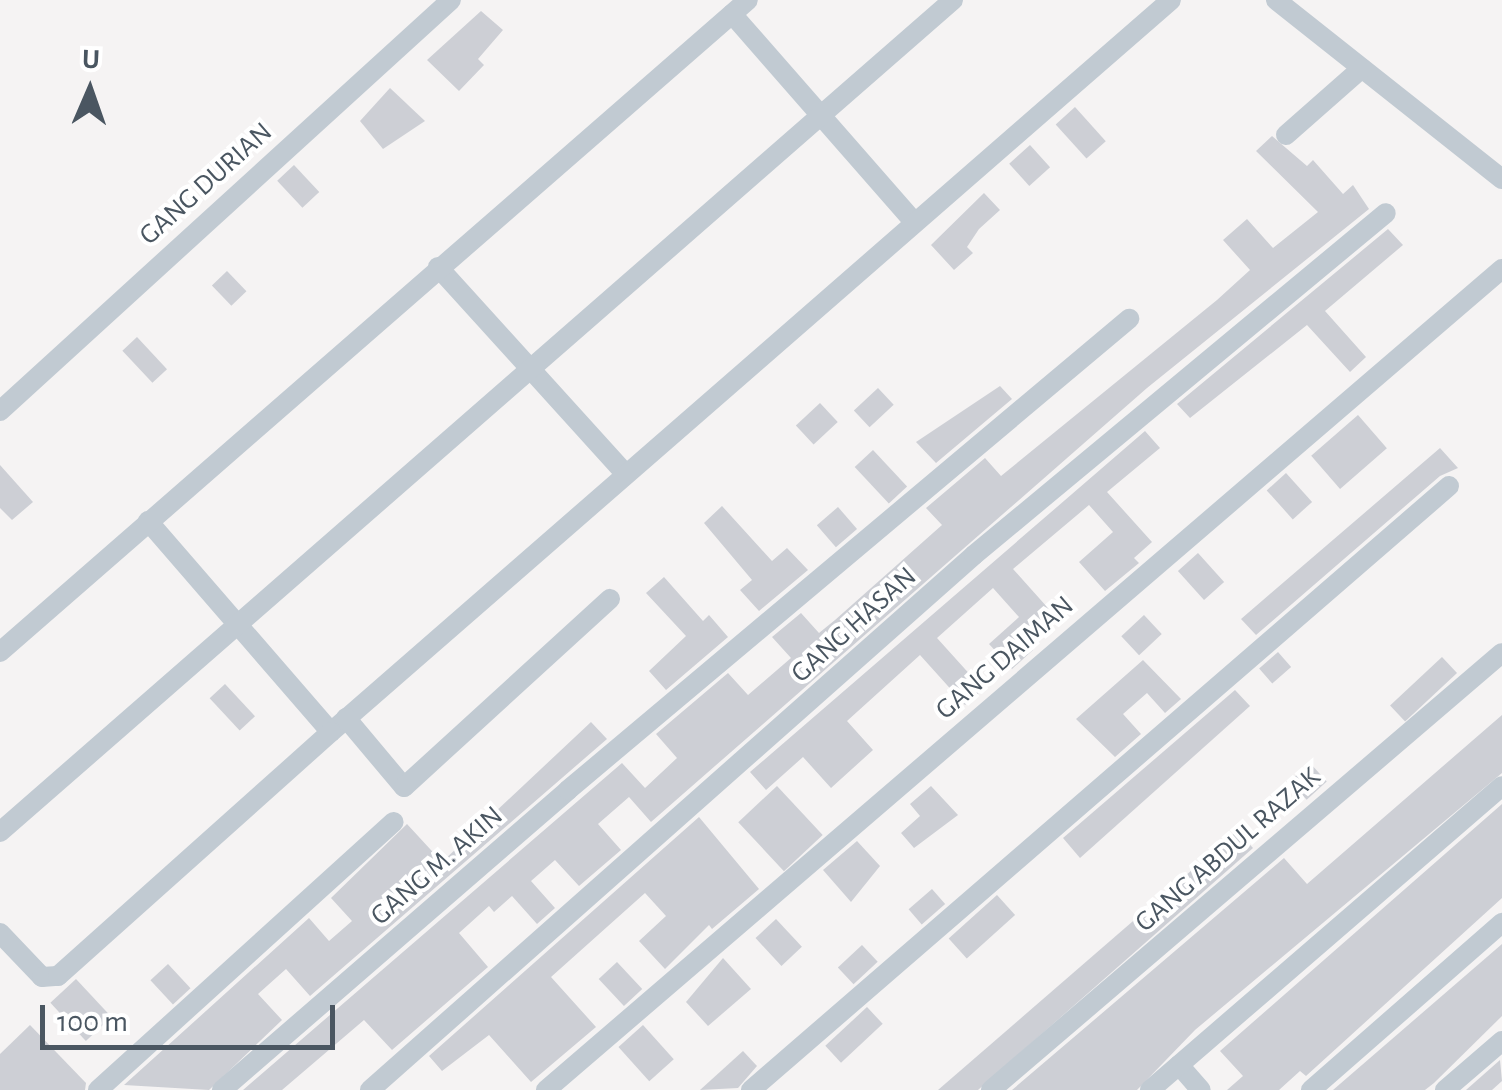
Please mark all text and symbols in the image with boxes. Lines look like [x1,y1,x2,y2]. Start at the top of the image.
north arrow [40,40,140,140]
text: U [82,46,100,74]
street label: GANG DURIAN [133,116,279,252]
street label: GANG HASAN [784,560,924,690]
street label: GANG DAIMAN [929,589,1081,727]
street label: GANG ABDUL RAZAK [1129,760,1327,940]
street label: GANG M. AKIN [364,799,510,933]
scale bar [45,985,340,1047]
text: 100 m [57,1007,128,1037]

